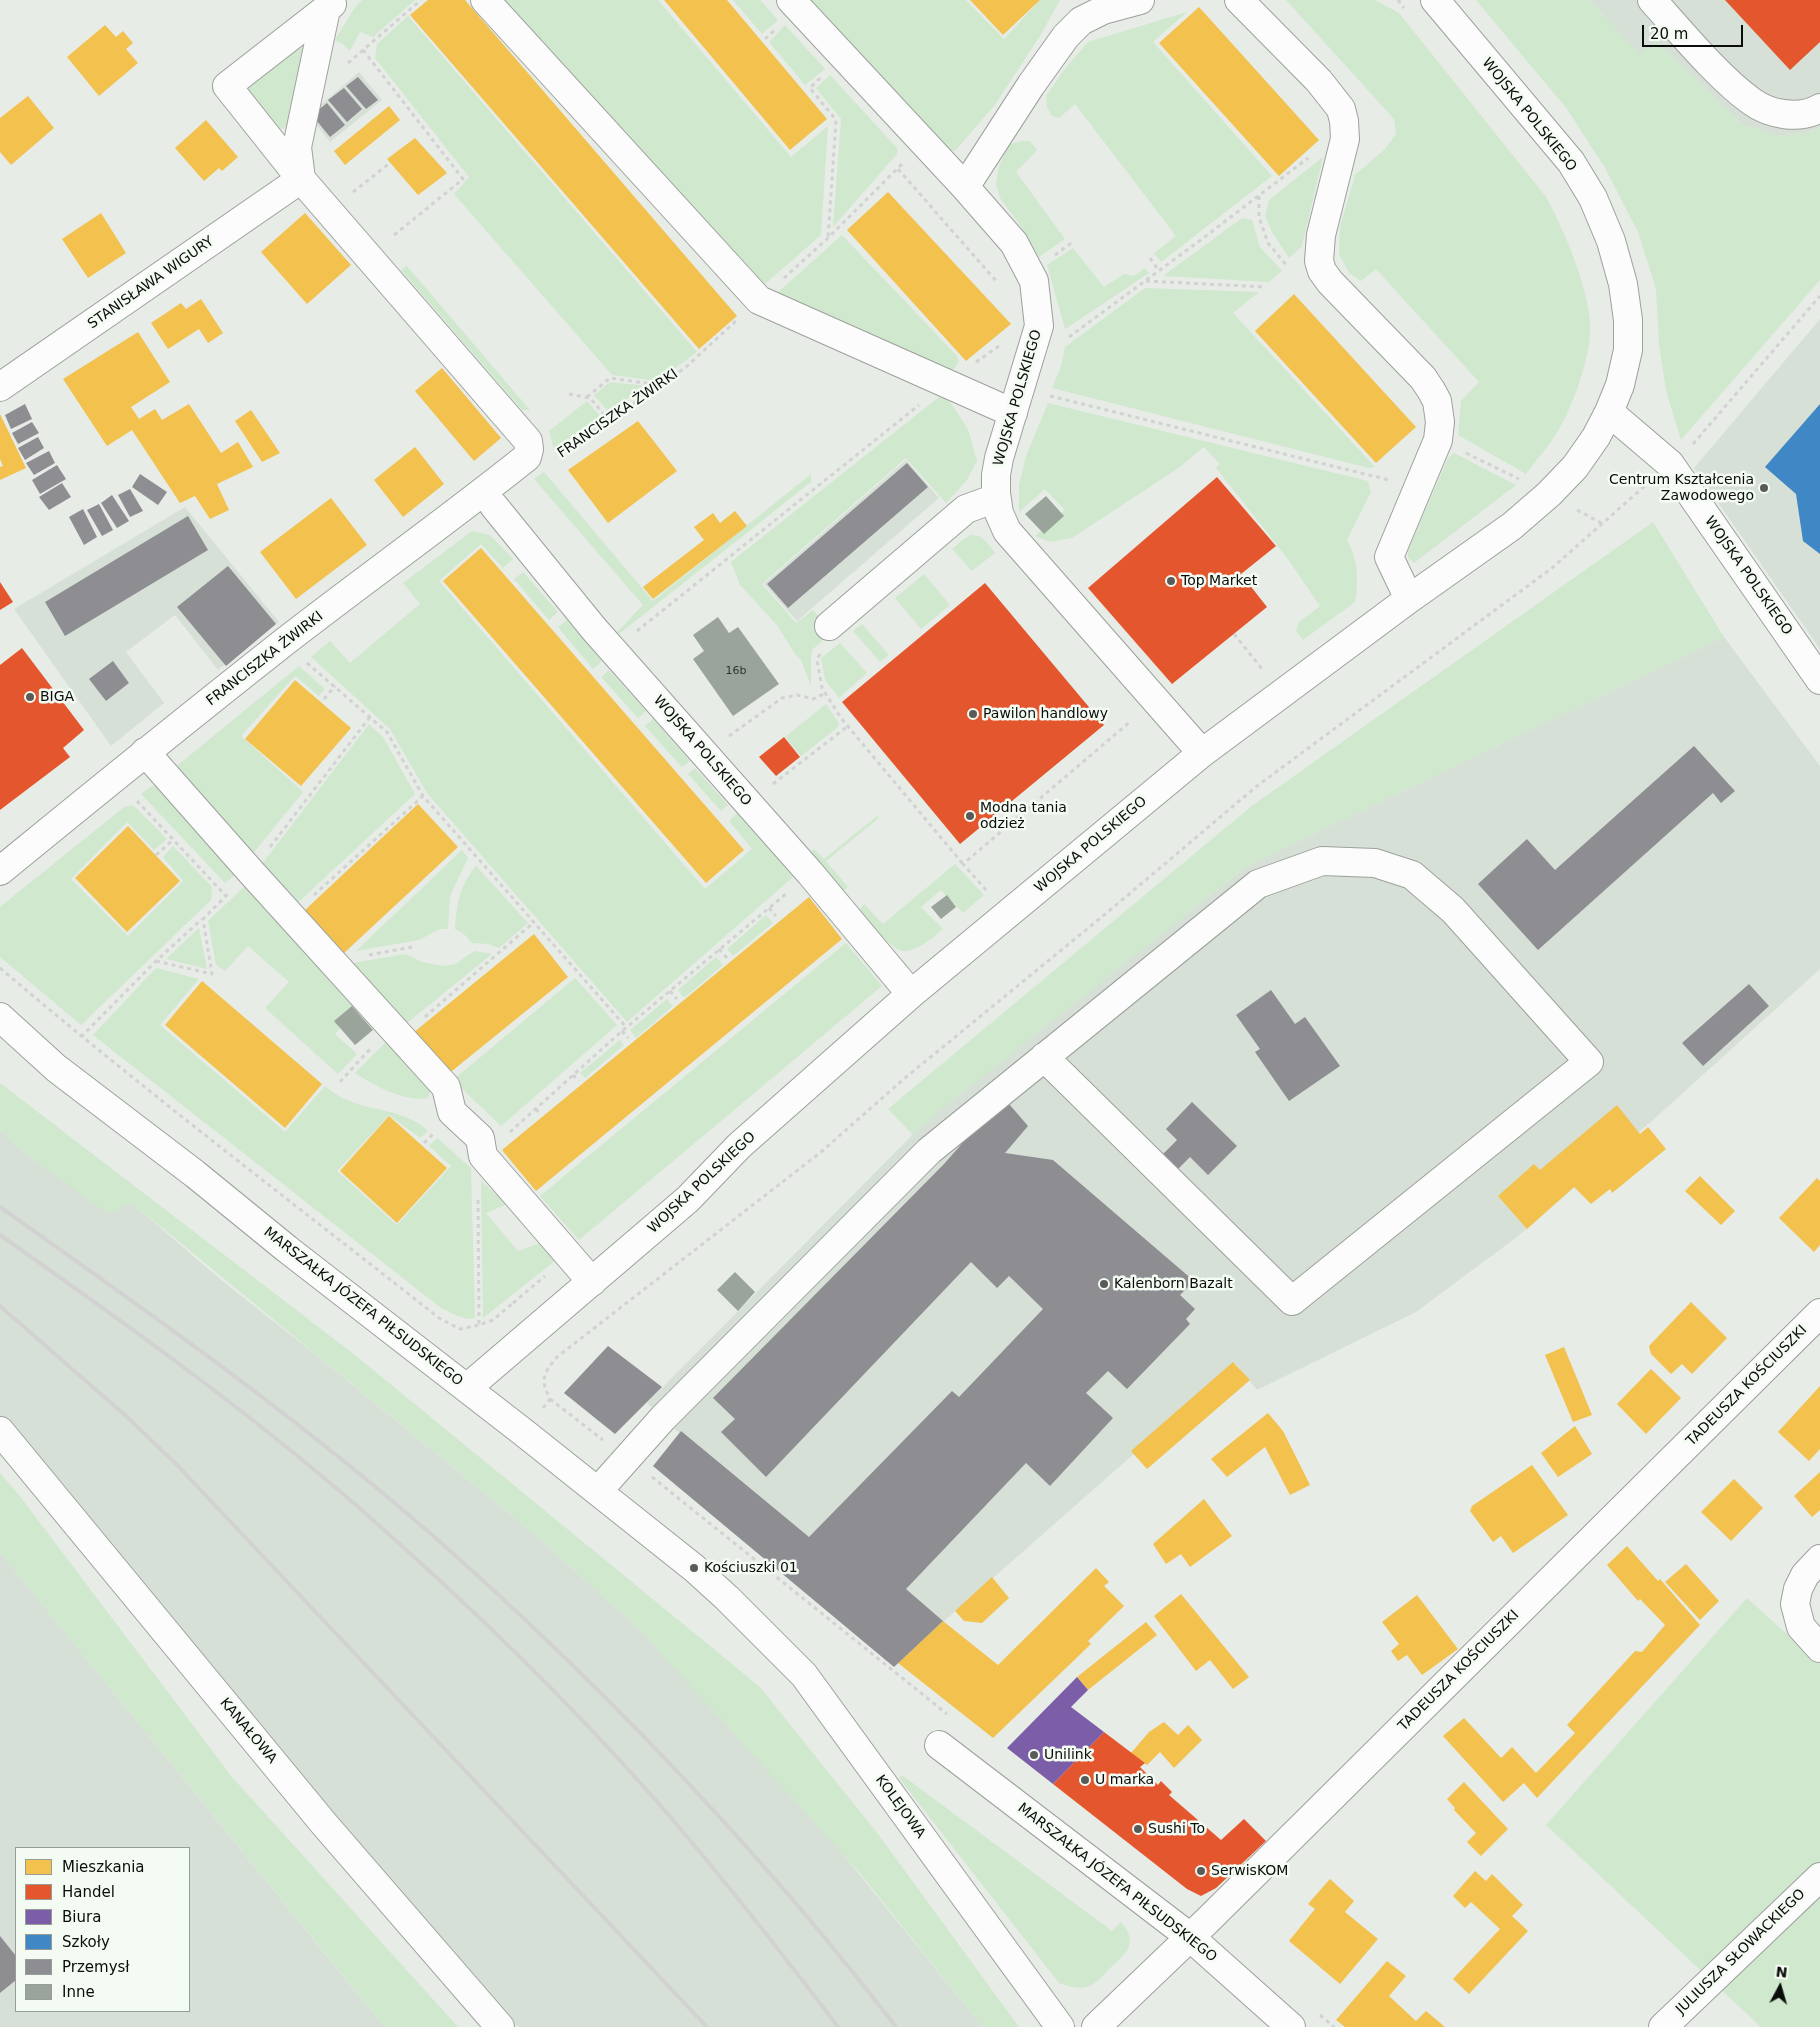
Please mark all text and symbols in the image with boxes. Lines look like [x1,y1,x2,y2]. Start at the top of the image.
scale bar [1645,15,1746,47]
text: 20 m [1650,25,1688,43]
street label: WOJSKA POLSKIEGO [1478,55,1580,175]
street label: STANISŁAWA WIGURY [85,233,217,333]
street label: WOJSKA POLSKIEGO [990,328,1046,468]
street label: FRANCISZKA ŻWIRKI [555,366,681,462]
place label: Centrum Kształcenia Zawodowego [1609,472,1754,504]
marker: Centrum Kształcenia Zawodowego [1758,482,1770,494]
street label: WOJSKA POLSKIEGO [1701,513,1795,639]
place label: Top Market [1181,573,1257,589]
marker: Top Market [1165,575,1177,587]
street label: FRANCISZKA ŻWIRKI [203,608,327,710]
house number: 16b [726,664,746,678]
place label: BIGA [40,689,74,705]
marker: BIGA [24,691,36,703]
street label: WOJSKA POLSKIEGO [649,692,755,810]
place label: Pawilon handlowy [983,706,1108,722]
marker: Pawilon handlowy [967,708,979,720]
street label: WOJSKA POLSKIEGO [1032,793,1150,897]
place label: Modna tania odzież [980,800,1067,832]
marker: Modna tania odzież [964,810,976,822]
street label: WOJSKA POLSKIEGO [645,1129,759,1237]
street label: MARSZAŁKA JÓZEFA PIŁSUDSKIEGO [260,1224,466,1390]
place label: Kalenborn Bazalt [1114,1276,1233,1292]
marker: Kalenborn Bazalt [1098,1278,1110,1290]
street label: TADEUSZA KOŚCIUSZKI [1683,1322,1811,1450]
place label: Kościuszki 01 [704,1560,798,1576]
marker: Kościuszki 01 [688,1562,700,1574]
street label: TADEUSZA KOŚCIUSZKI [1395,1607,1523,1735]
street label: KANAŁOWA [216,1695,280,1767]
place label: Unilink [1044,1747,1092,1763]
marker: Unilink [1028,1749,1040,1761]
street label: KOLEJOWA [871,1772,929,1842]
place label: U marka [1095,1772,1154,1788]
marker: U marka [1079,1774,1091,1786]
street label: MARSZAŁKA JÓZEFA PIŁSUDSKIEGO [1014,1800,1220,1966]
place label: Sushi To [1148,1821,1205,1837]
marker: Sushi To [1132,1823,1144,1835]
legend [15,1847,190,2012]
text: Mieszkania [62,1858,145,1876]
place label: SerwisKOM [1211,1863,1288,1879]
marker: SerwisKOM [1195,1865,1207,1877]
text: Handel [62,1883,115,1901]
street label: JULIUSZA SŁOWACKIEGO [1673,1886,1809,2018]
text: Biura [62,1908,101,1926]
text: Szkoły [62,1933,110,1951]
text: Przemysł [62,1958,130,1976]
north arrow [1755,1962,1805,2012]
text: N [1775,1964,1788,1981]
text: Inne [62,1983,95,2001]

